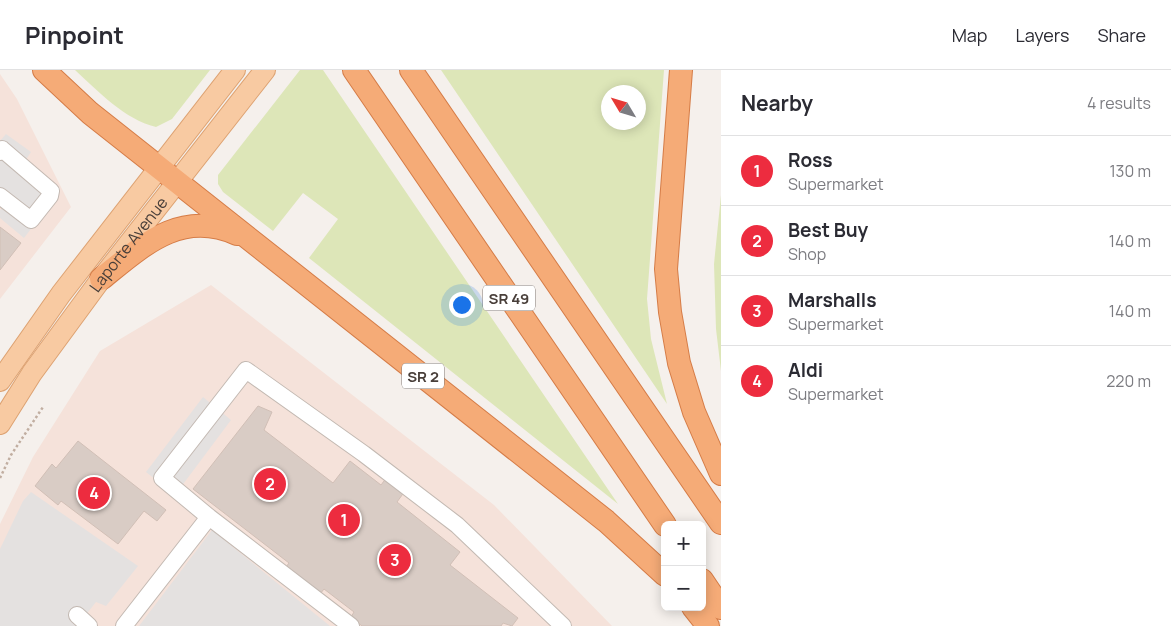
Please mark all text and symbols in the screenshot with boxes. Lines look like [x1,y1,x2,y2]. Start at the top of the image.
text: Pinpoint [25,18,124,51]
text: Map [952,23,987,47]
text: Layers [1015,23,1069,47]
text: Share [1097,23,1146,47]
north arrow [601,85,646,130]
text: Nearby [741,89,813,117]
text: 4 results [1087,92,1151,114]
text: Ross [788,147,833,173]
text: 1 [753,160,761,182]
text: 130 m [1109,160,1151,182]
text: Supermarket [788,173,884,195]
street label: Laporte Avenue [84,192,173,296]
text: Best Buy [788,217,868,243]
text: 2 [752,230,762,252]
text: 140 m [1109,230,1151,252]
text: Shop [788,243,826,265]
road number: SR 49 [483,286,535,310]
text: Marshalls [788,287,876,313]
your location [449,292,475,318]
text: 3 [752,300,762,322]
text: 140 m [1109,300,1151,322]
text: Supermarket [788,313,884,335]
text: Aldi [788,357,823,383]
road number: SR 2 [402,364,444,388]
text: 4 [752,370,762,392]
text: 220 m [1106,370,1151,392]
text: Supermarket [788,383,884,405]
pin: 2 [254,465,286,503]
pin: 4 [78,474,110,512]
pin: 1 [328,501,360,539]
map controls [661,521,706,611]
button: + [661,521,706,566]
pin: 3 [379,541,411,579]
button: − [661,566,706,611]

